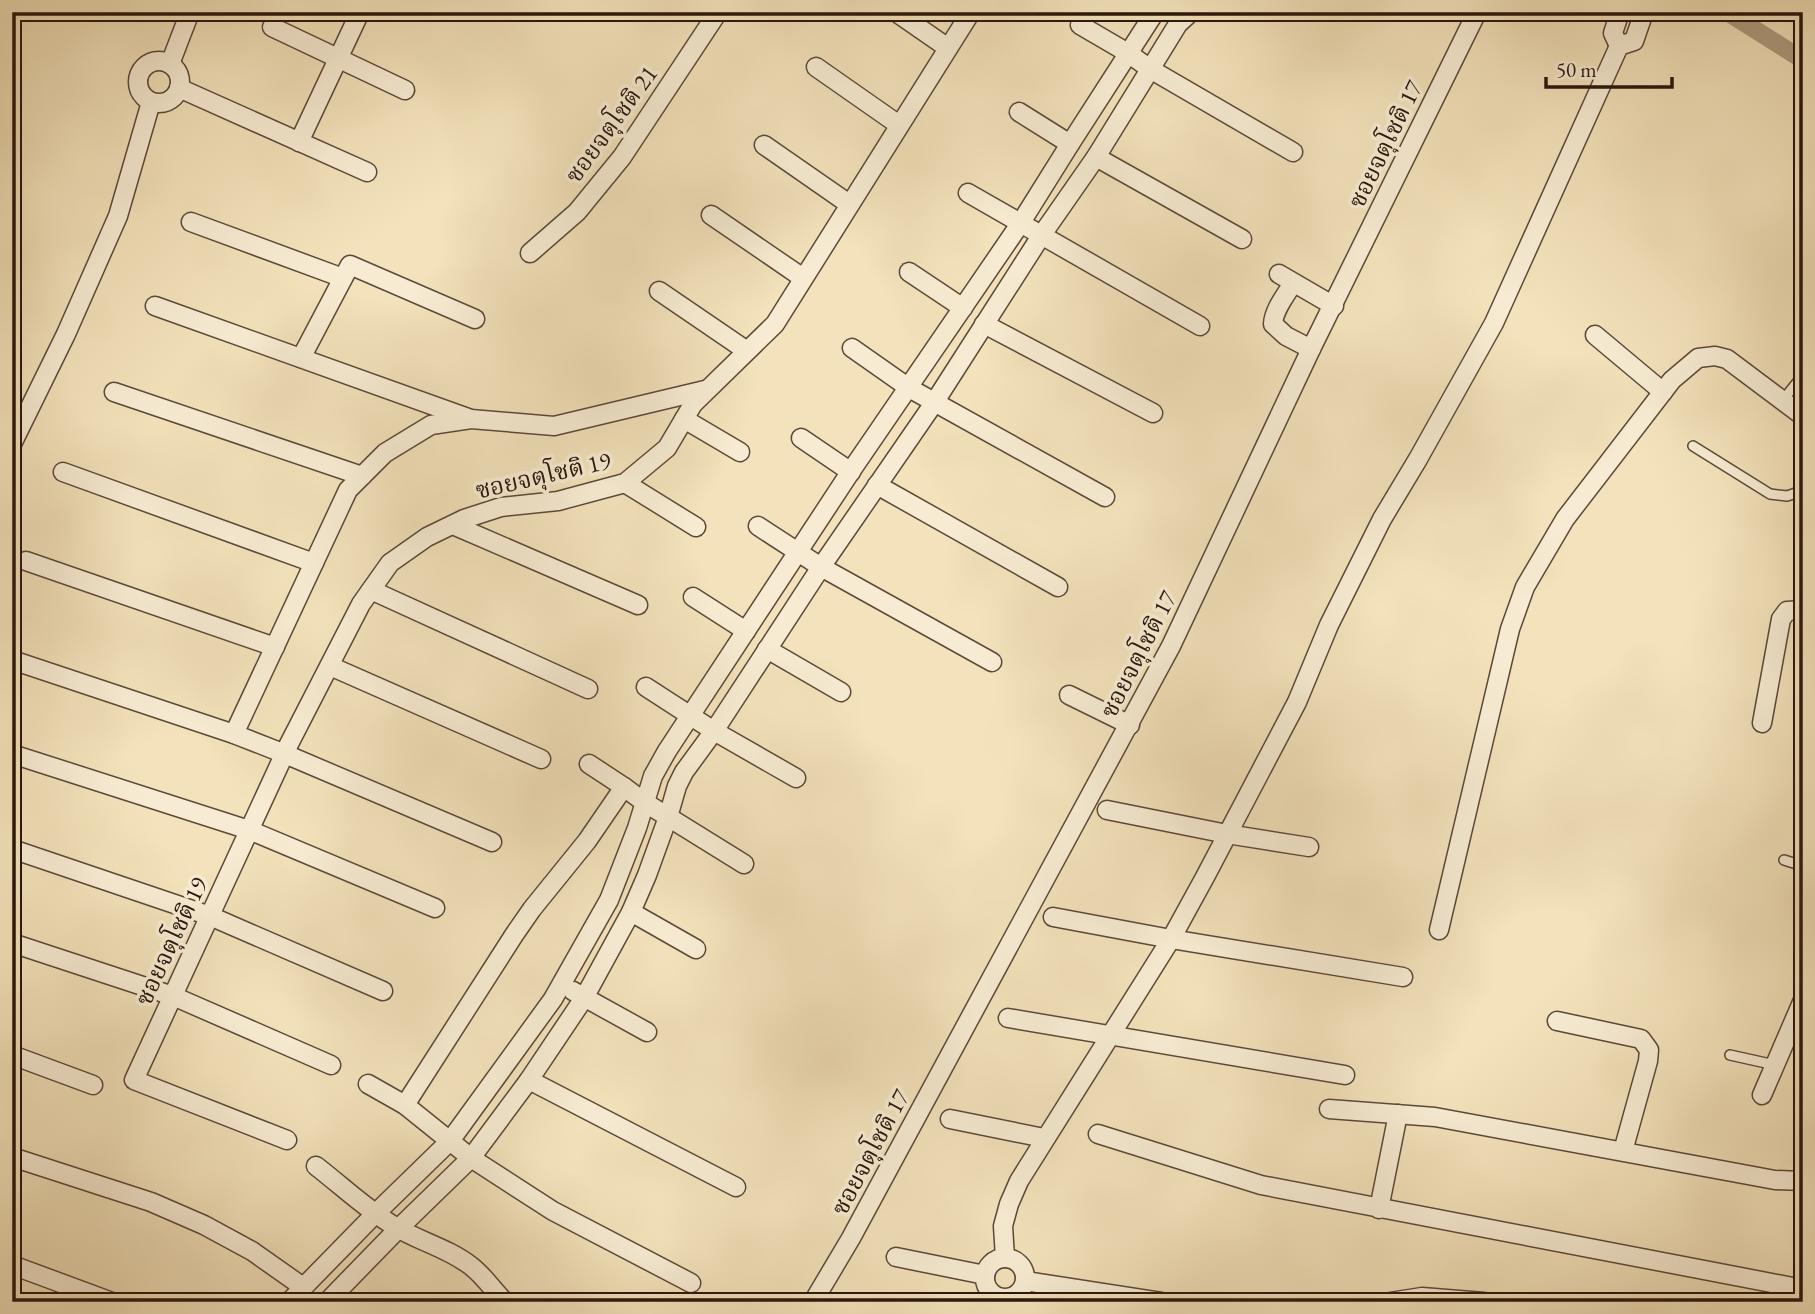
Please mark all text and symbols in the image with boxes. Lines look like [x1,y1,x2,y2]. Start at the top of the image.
scale bar [1546,46,1672,90]
text: 50 m [1556,56,1597,83]
street label: ซอยจตุโชติ 21 [556,58,664,189]
street label: ซอยจตุโชติ 17 [1339,74,1429,213]
street label: ซอยจตุโชติ 19 [472,442,614,506]
street label: ซอยจตุโชติ 17 [1091,584,1183,723]
street label: ซอยจตุโชติ 19 [126,871,214,1010]
street label: ซอยจตุโชติ 17 [822,1082,916,1220]

